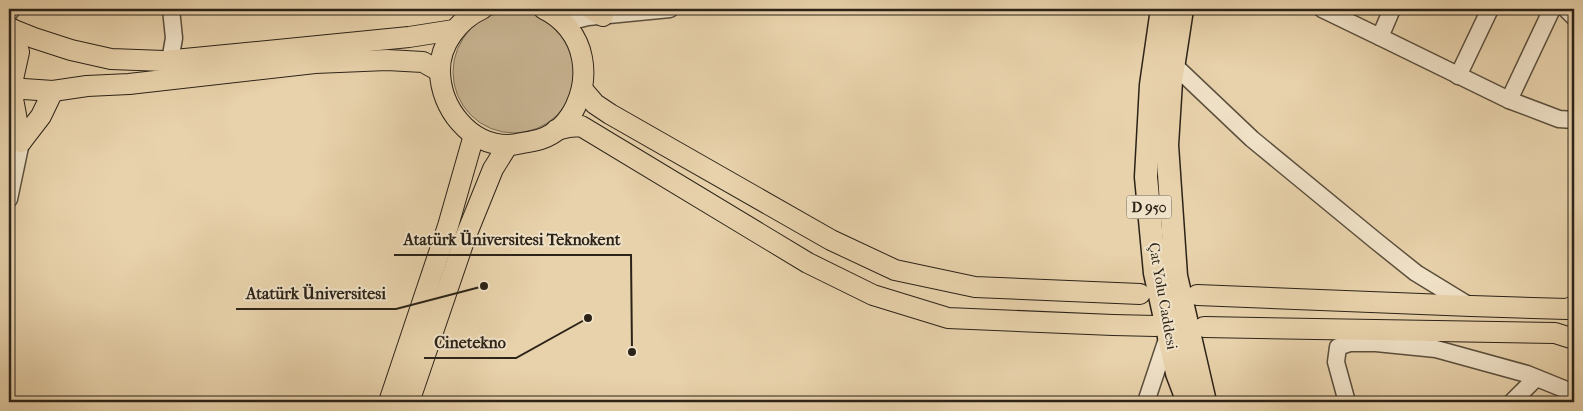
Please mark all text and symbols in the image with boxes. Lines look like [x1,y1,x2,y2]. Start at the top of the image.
road number: D 950 [1126,196,1172,218]
callout: Atatürk Üniversitesi Teknokent [394,224,631,255]
text: Atatürk Üniversitesi Teknokent [403,229,621,249]
street label: Çat Yolu Caddesi [1145,241,1181,352]
callout: Atatürk Üniversitesi [236,278,396,309]
text: Atatürk Üniversitesi [245,283,386,303]
callout: Cinetekno [424,327,516,358]
text: Cinetekno [434,333,506,352]

